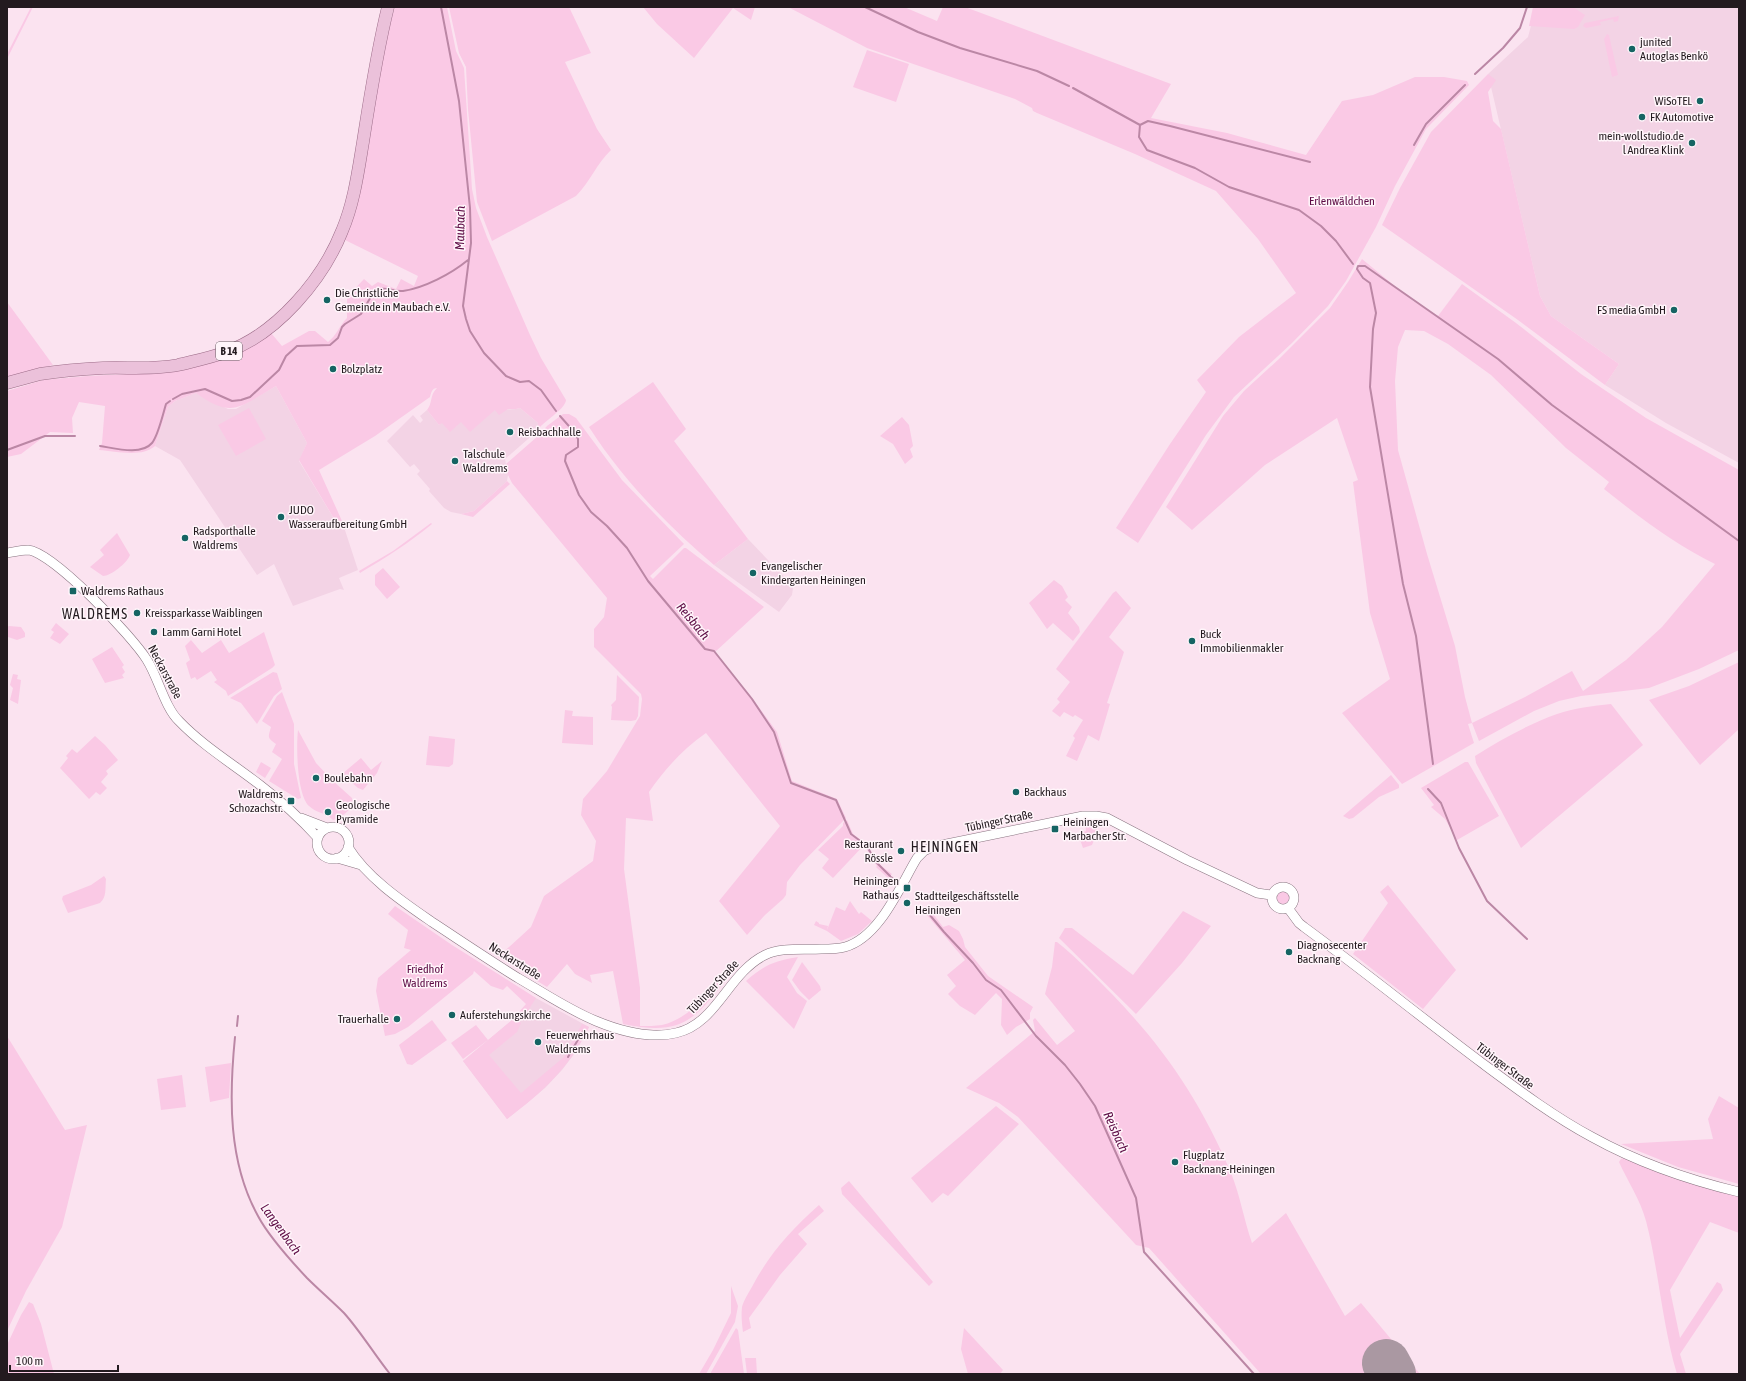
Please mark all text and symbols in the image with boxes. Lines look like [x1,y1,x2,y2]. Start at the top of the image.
place label: junited Autoglas Benkö [1639,35,1708,63]
marker: junited Autoglas Benkö [1627,44,1637,54]
place label: WiSoTEL [1655,94,1692,108]
marker: WiSoTEL [1695,96,1705,106]
place label: FK Automotive [1650,110,1714,124]
marker: FK Automotive [1637,112,1647,122]
place label: mein-wollstudio.de l Andrea Klink [1598,129,1685,157]
marker: mein-wollstudio.de l Andrea Klink [1687,138,1697,148]
park label: Erlenwäldchen [1309,194,1375,208]
water label: Maubach [452,205,468,250]
place label: Die Christliche Gemeinde in Maubach e.V. [335,286,450,314]
marker: Die Christliche Gemeinde in Maubach e.V. [322,295,332,305]
place label: FS media GmbH [1597,303,1666,317]
marker: FS media GmbH [1669,305,1679,315]
road number: B 14 [216,342,242,360]
place label: Bolzplatz [341,362,383,376]
marker: Bolzplatz [328,364,338,374]
place label: Reisbachhalle [518,425,581,439]
marker: Reisbachhalle [505,427,515,437]
place label: Talschule Waldrems [463,447,508,475]
marker: Talschule Waldrems [450,456,460,466]
place label: JUDO Wasseraufbereitung GmbH [289,503,407,531]
marker: JUDO Wasseraufbereitung GmbH [276,512,286,522]
place label: Radsporthalle Waldrems [193,524,256,552]
marker: Radsporthalle Waldrems [180,533,190,543]
place label: Evangelischer Kindergarten Heiningen [761,559,866,587]
marker: Evangelischer Kindergarten Heiningen [748,568,758,578]
place label: Waldrems Rathaus [81,584,164,598]
marker: Waldrems Rathaus [68,586,78,596]
water label: Reisbach [673,600,713,643]
district label: WALDREMS [62,606,128,622]
place label: Kreissparkasse Waiblingen [145,606,263,620]
marker: Kreissparkasse Waiblingen [132,608,142,618]
place label: Lamm Garni Hotel [162,625,242,639]
marker: Lamm Garni Hotel [149,627,159,637]
place label: Buck Immobilienmakler [1200,627,1284,655]
marker: Buck Immobilienmakler [1187,636,1197,646]
street label: Neckarstraße [145,643,185,701]
place label: Boulebahn [324,771,373,785]
marker: Boulebahn [311,773,321,783]
place label: Backhaus [1024,785,1066,799]
place label: Waldrems Schozachstr. [229,787,283,815]
marker: Backhaus [1011,787,1021,797]
marker: Waldrems Schozachstr. [286,796,296,806]
place label: Geologische Pyramide [336,798,390,826]
marker: Geologische Pyramide [323,807,333,817]
street label: Tübinger Straße [964,807,1034,835]
place label: Heiningen Marbacher Str. [1063,815,1126,843]
marker: Heiningen Marbacher Str. [1050,824,1060,834]
place label: Restaurant Rössle [844,837,894,865]
district label: HEININGEN [911,839,979,855]
marker: Restaurant Rössle [896,846,906,856]
place label: Heiningen Rathaus [853,874,899,902]
marker: Heiningen Rathaus [902,883,912,893]
place label: Stadtteilgeschäftsstelle Heiningen [915,889,1019,917]
marker: Stadtteilgeschäftsstelle Heiningen [902,898,912,908]
place label: Diagnosecenter Backnang [1297,938,1367,966]
street label: Neckarstraße [486,939,544,983]
marker: Diagnosecenter Backnang [1284,947,1294,957]
street label: Tübinger Straße [684,957,742,1017]
park label: Friedhof Waldrems [403,962,447,990]
place label: Auferstehungskirche [460,1008,551,1022]
marker: Auferstehungskirche [447,1010,457,1020]
place label: Trauerhalle [338,1012,389,1026]
marker: Trauerhalle [392,1014,402,1024]
place label: Feuerwehrhaus Waldrems [546,1028,614,1056]
marker: Feuerwehrhaus Waldrems [533,1037,543,1047]
street label: Tübinger Straße [1473,1040,1537,1092]
water label: Reisbach [1100,1109,1132,1155]
place label: Flugplatz Backnang-Heiningen [1183,1148,1275,1176]
marker: Flugplatz Backnang-Heiningen [1170,1157,1180,1167]
water label: Langenbach [258,1201,305,1258]
scale bar [10,1347,118,1373]
text: 100 m [16,1354,43,1368]

